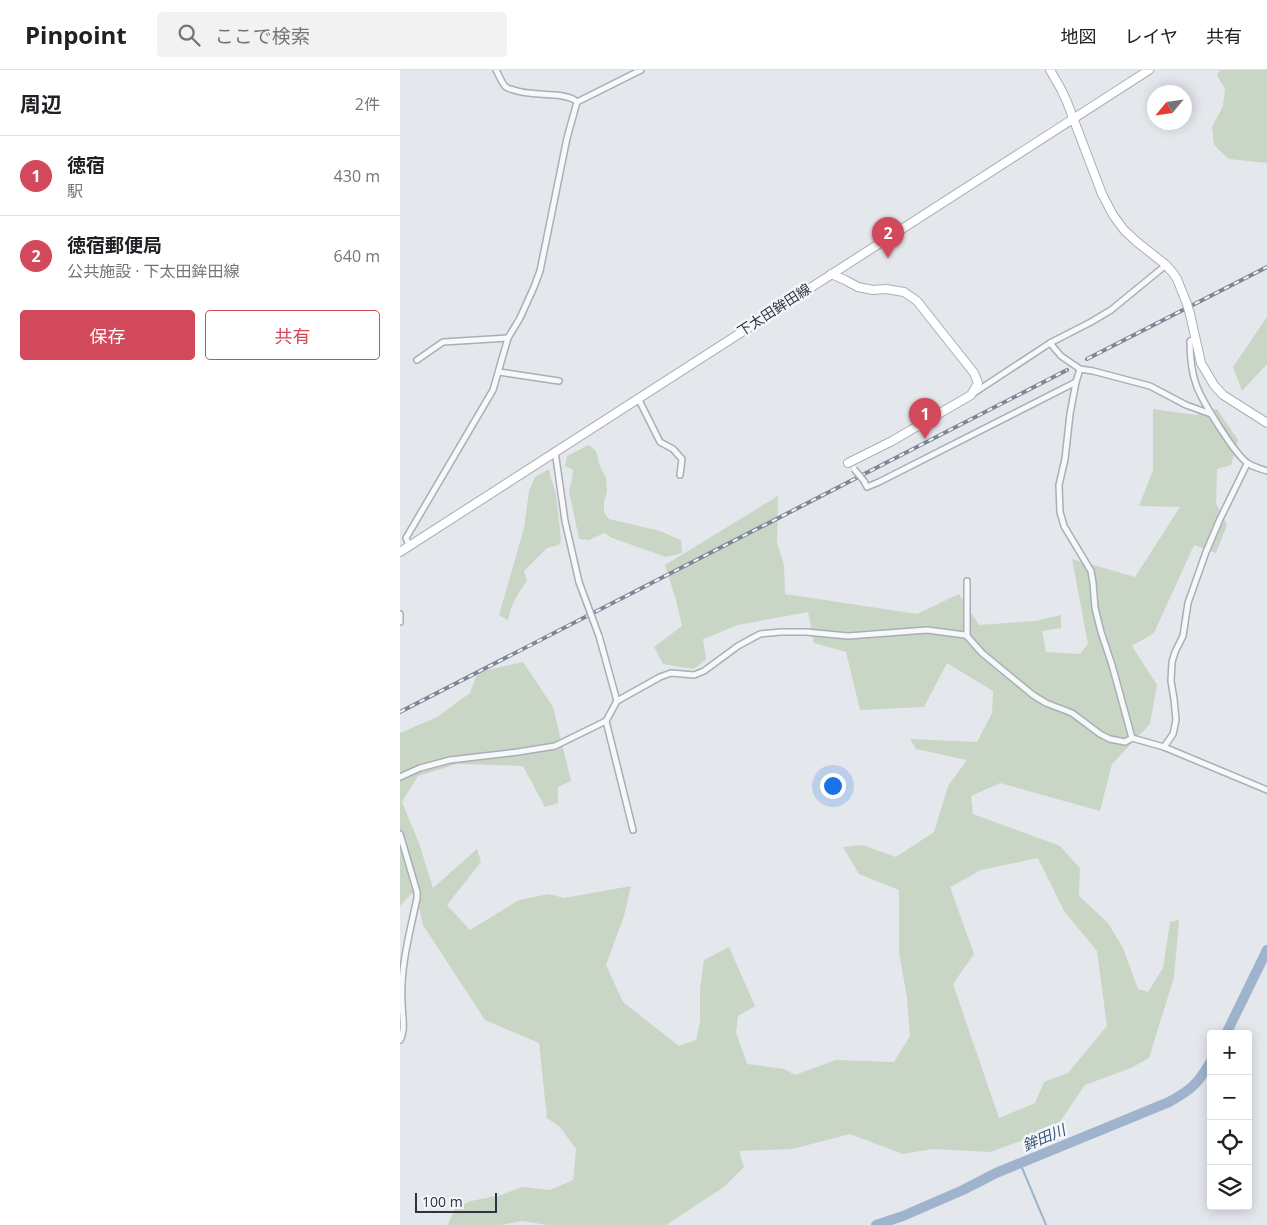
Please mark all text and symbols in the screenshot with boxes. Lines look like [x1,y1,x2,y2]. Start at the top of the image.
search box [157,12,507,57]
text: Pinpoint [25,18,127,51]
icon: search [175,21,203,49]
text: ここで検索 [215,23,310,49]
text: 地図 [1061,24,1097,48]
text: レイヤ [1125,24,1178,48]
text: 共有 [1206,24,1242,48]
north arrow [1147,85,1192,130]
text: 周辺 [20,90,62,118]
text: 2件 [355,93,380,115]
text: 徳宿 [67,152,105,178]
text: 1 [31,165,41,187]
text: 430 m [334,165,380,187]
text: 駅 [67,180,83,202]
pin: 2 [872,217,904,258]
text: 徳宿郵便局 [67,232,162,258]
text: 2 [31,245,41,267]
text: 640 m [334,245,380,267]
text: 公共施設 · 下太田鉾田線 [67,260,240,282]
street label: 下太田鉾田線 [733,279,814,340]
button: 保存 [20,310,195,360]
button: 共有 [205,310,380,360]
pin: 1 [909,398,941,439]
your location [820,773,846,799]
map controls [1207,1030,1252,1210]
button: + [1207,1030,1252,1075]
button: − [1207,1075,1252,1120]
water label: 鉾田川 [1019,1118,1070,1155]
button: locate [1207,1120,1252,1165]
button: layers [1207,1165,1252,1210]
scale bar [415,1190,498,1213]
text: 100 m [422,1192,463,1211]

